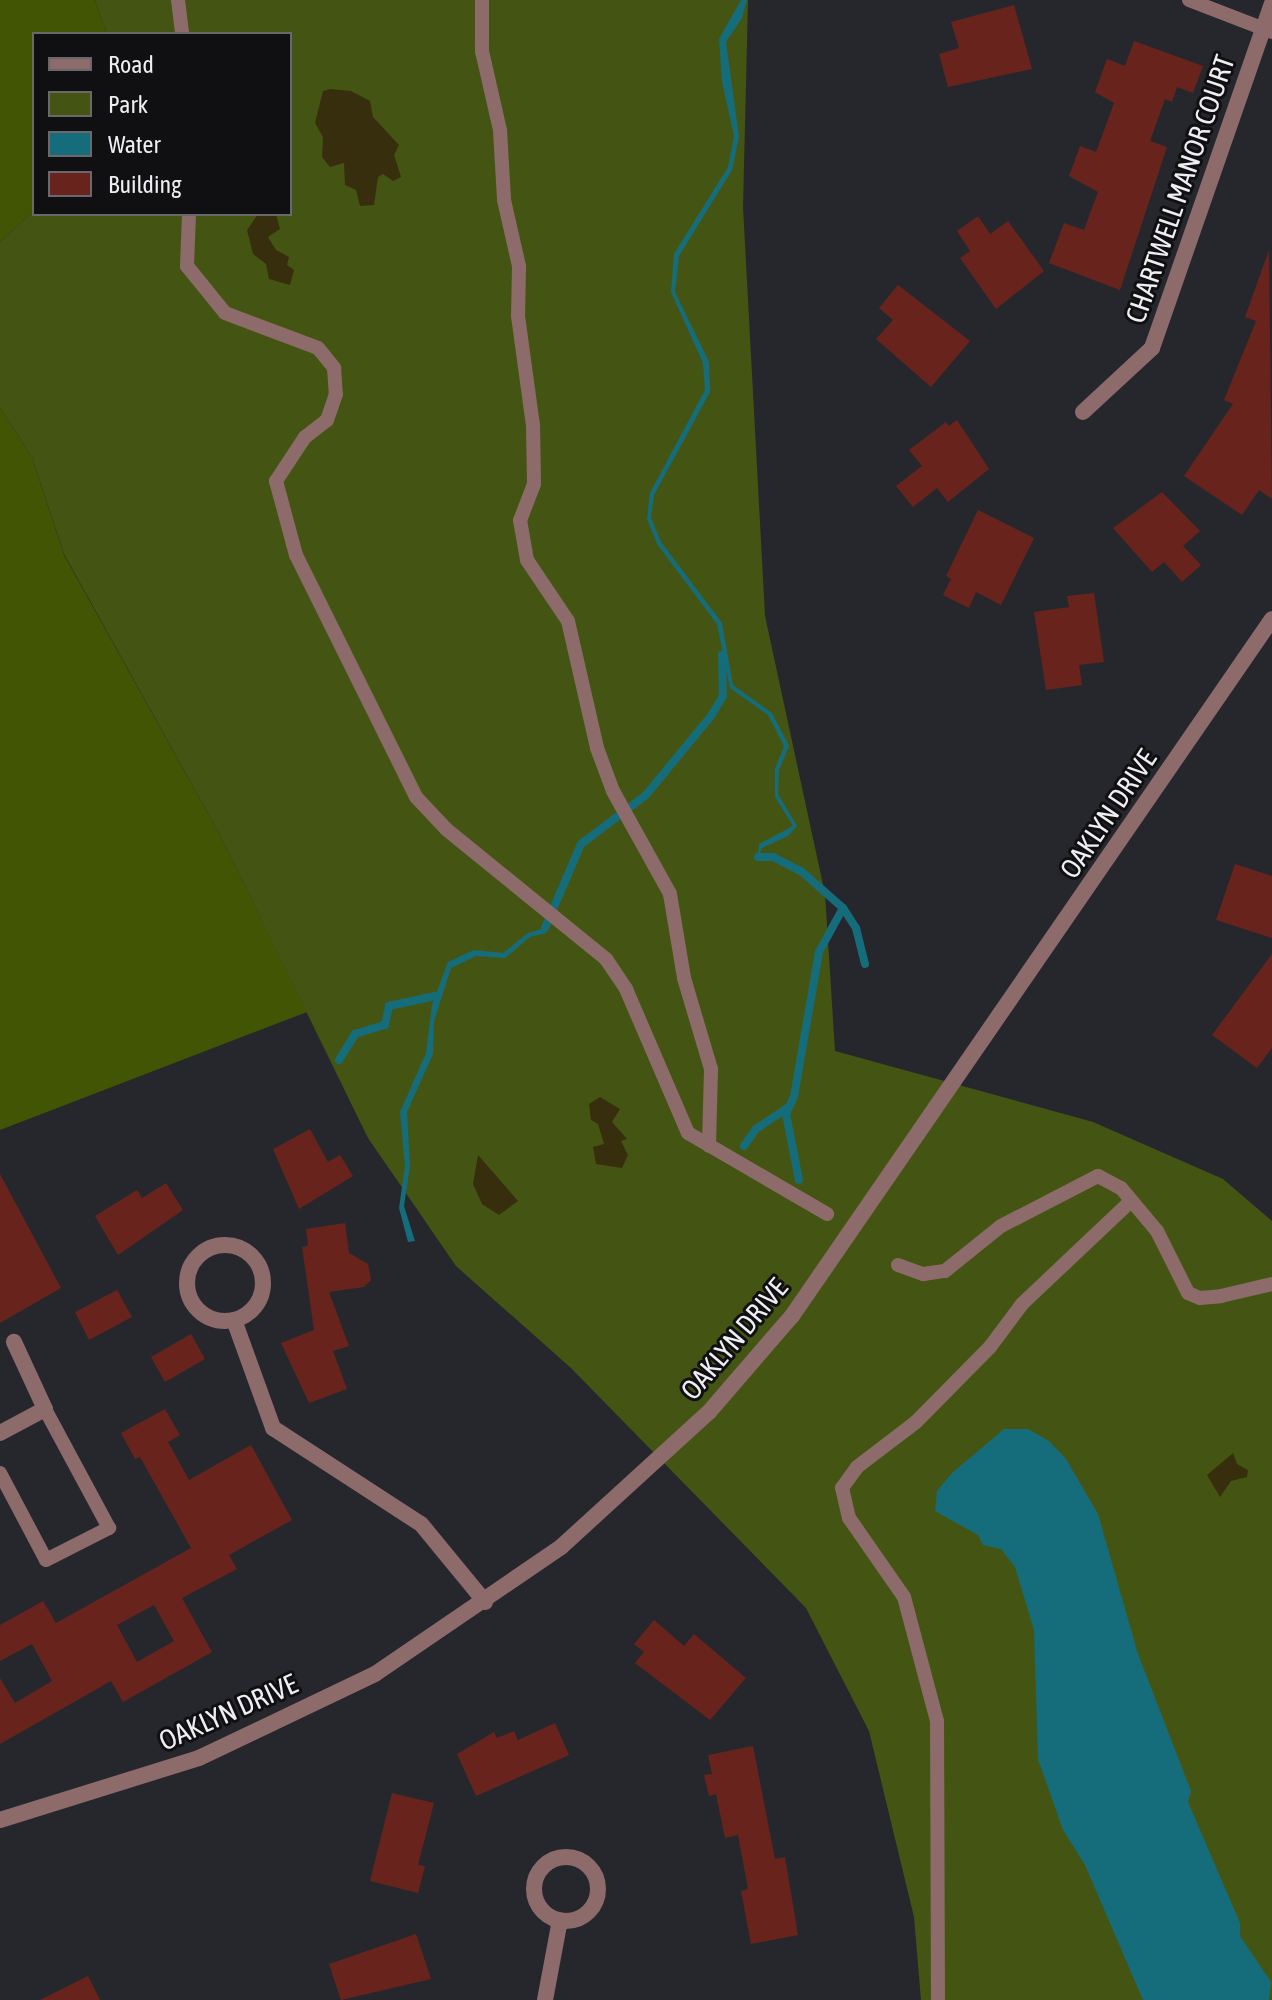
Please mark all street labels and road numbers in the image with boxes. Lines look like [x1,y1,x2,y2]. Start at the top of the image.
street label: CHARTWELL MANOR COURT [1118,51,1242,327]
street label: OAKLYN DRIVE [1053,743,1163,885]
street label: OAKLYN DRIVE [674,1272,794,1406]
street label: OAKLYN DRIVE [154,1667,302,1757]

